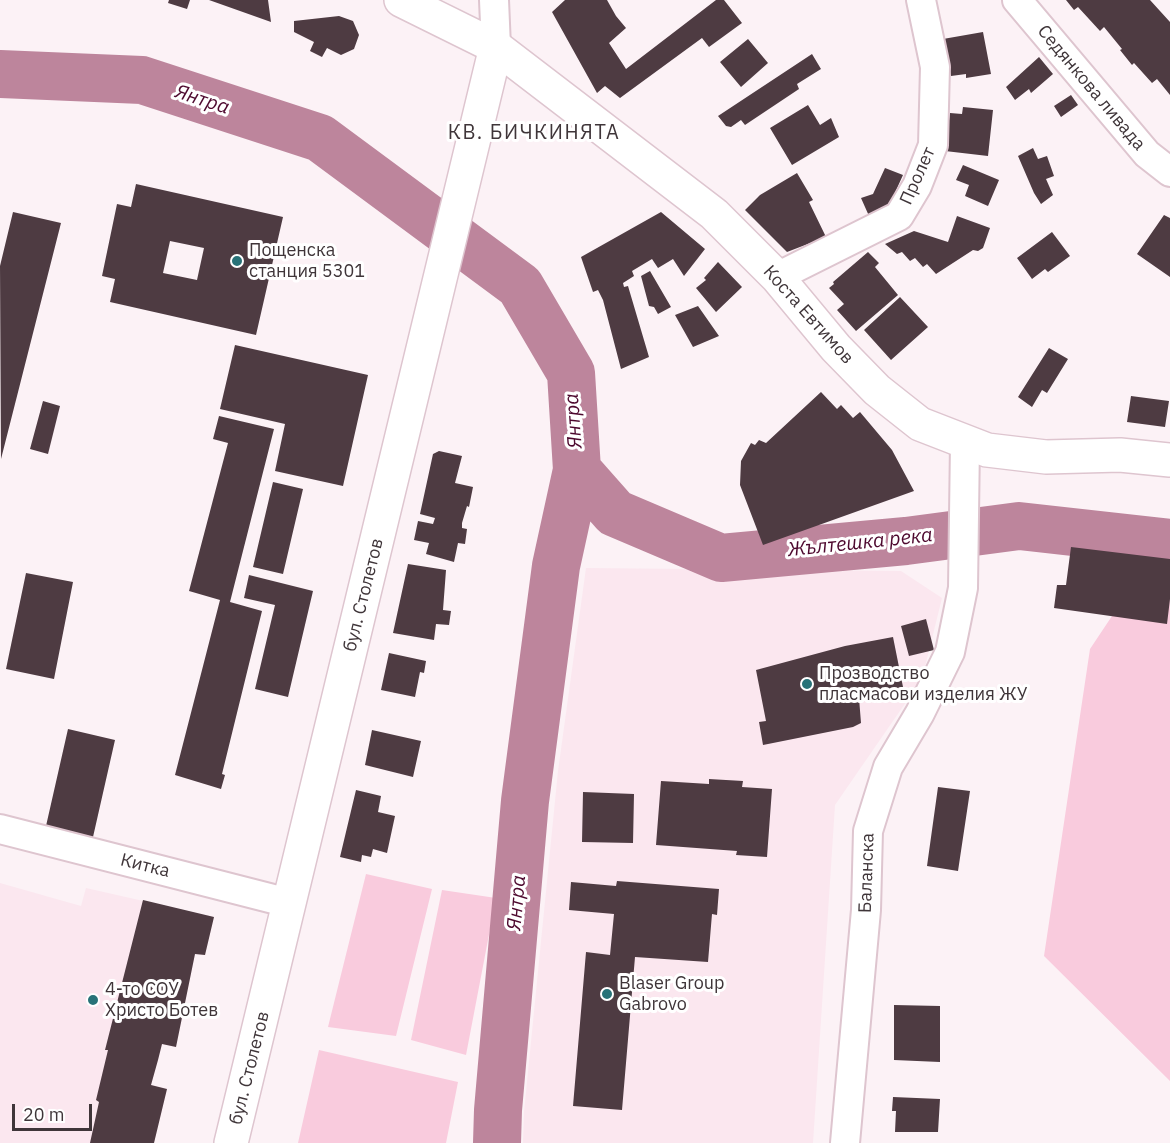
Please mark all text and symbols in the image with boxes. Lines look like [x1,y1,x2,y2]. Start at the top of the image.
street label: Седянкова ливада [1032,21,1150,155]
water label: Янтра [172,80,232,120]
district label: КВ. БИЧКИНЯТА [448,121,620,145]
street label: Пролет [896,144,940,208]
place label: Пощенска станция 5301 [249,240,365,282]
marker: Пощенска станция 5301 [230,254,244,268]
street label: Коста Евтимов [758,261,858,369]
water label: Янтра [560,392,588,450]
water label: Жълтешка река [786,523,934,563]
street label: бул. Столетов [340,536,388,654]
place label: Прозводство пласмасови изделия ЖУ [819,663,1027,706]
marker: Прозводство пласмасови изделия ЖУ [800,677,814,691]
street label: Баланска [855,833,879,913]
street label: Китка [118,849,172,883]
water label: Янтра [503,874,531,932]
place label: Blaser Group Gabrovo [619,973,725,1016]
place label: 4-то СОУ Христо Ботев [105,979,218,1022]
marker: Blaser Group Gabrovo [600,987,614,1001]
marker: 4-то СОУ Христо Ботев [86,993,100,1007]
street label: бул. Столетов [226,1009,274,1127]
scale bar [15,1092,94,1130]
text: 20 m [23,1103,65,1126]

